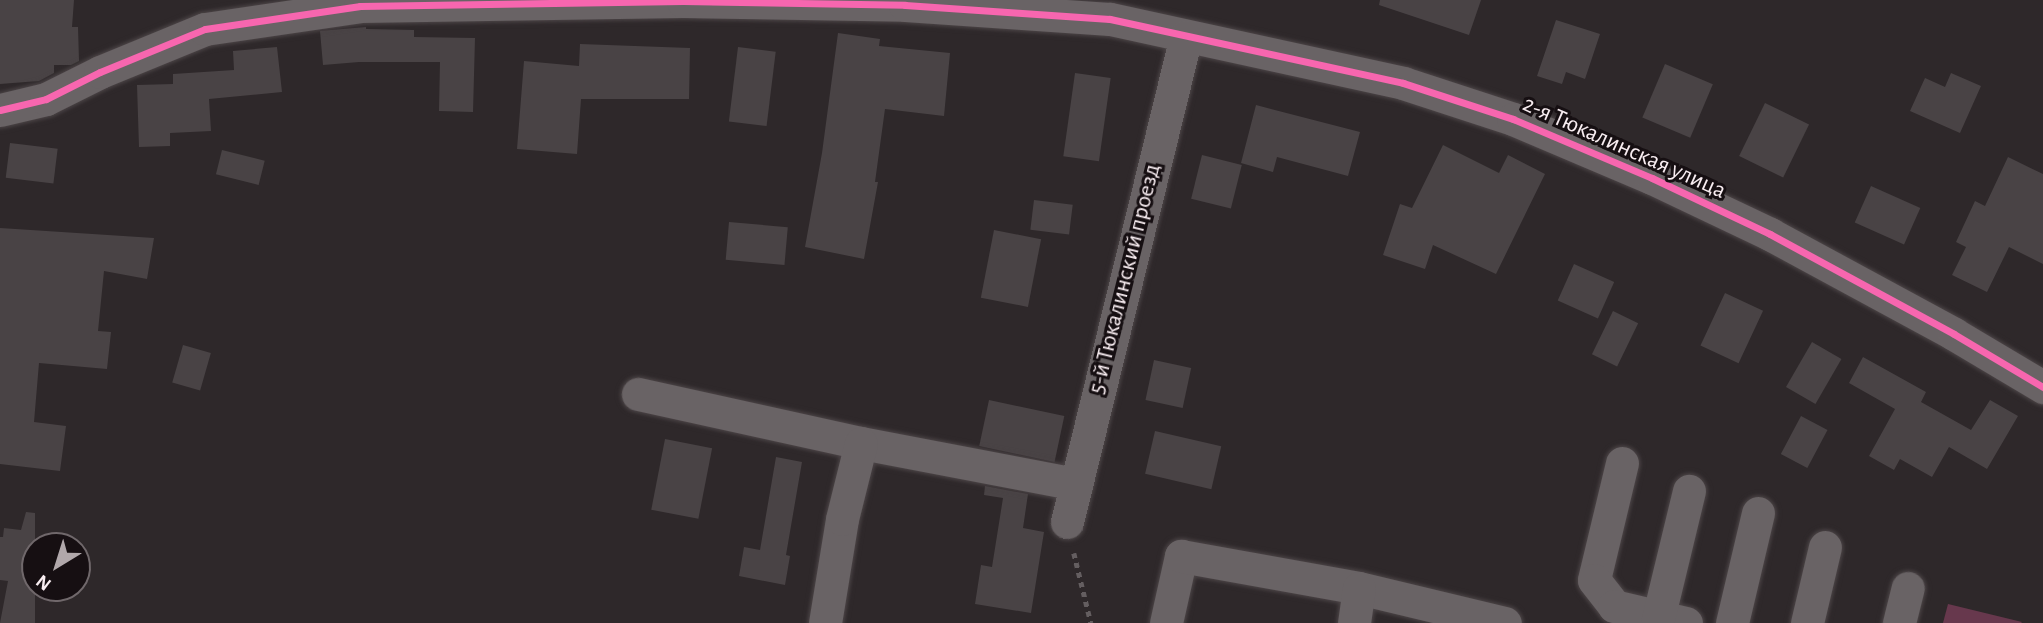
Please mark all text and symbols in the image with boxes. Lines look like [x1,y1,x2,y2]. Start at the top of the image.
street label: 2-я Тюкалинская улица [1518,90,1730,206]
street label: 5-й Тюкалинский проезд [1082,161,1168,397]
north arrow [21,532,91,602]
text: N [33,571,55,594]

